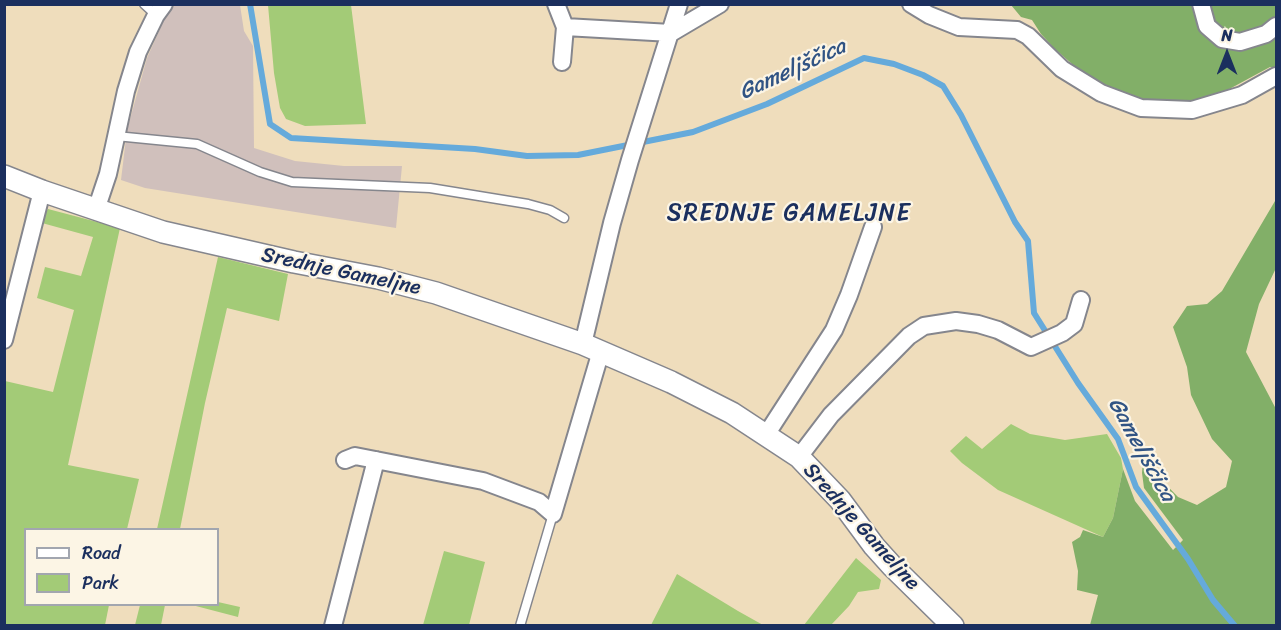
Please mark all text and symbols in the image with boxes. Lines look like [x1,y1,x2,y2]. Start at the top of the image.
text: N [1221,21,1233,50]
north arrow [1197,24,1257,84]
water label: Gameljščica [735,34,851,106]
district label: SREDNJE GAMELJNE [666,200,912,228]
street label: Srednje Gameljne [259,243,423,301]
water label: Gameljščica [1102,393,1180,507]
street label: Srednje Gameljne [797,458,925,596]
legend [24,528,219,606]
text: Road [82,537,121,569]
text: Park [82,567,119,599]

